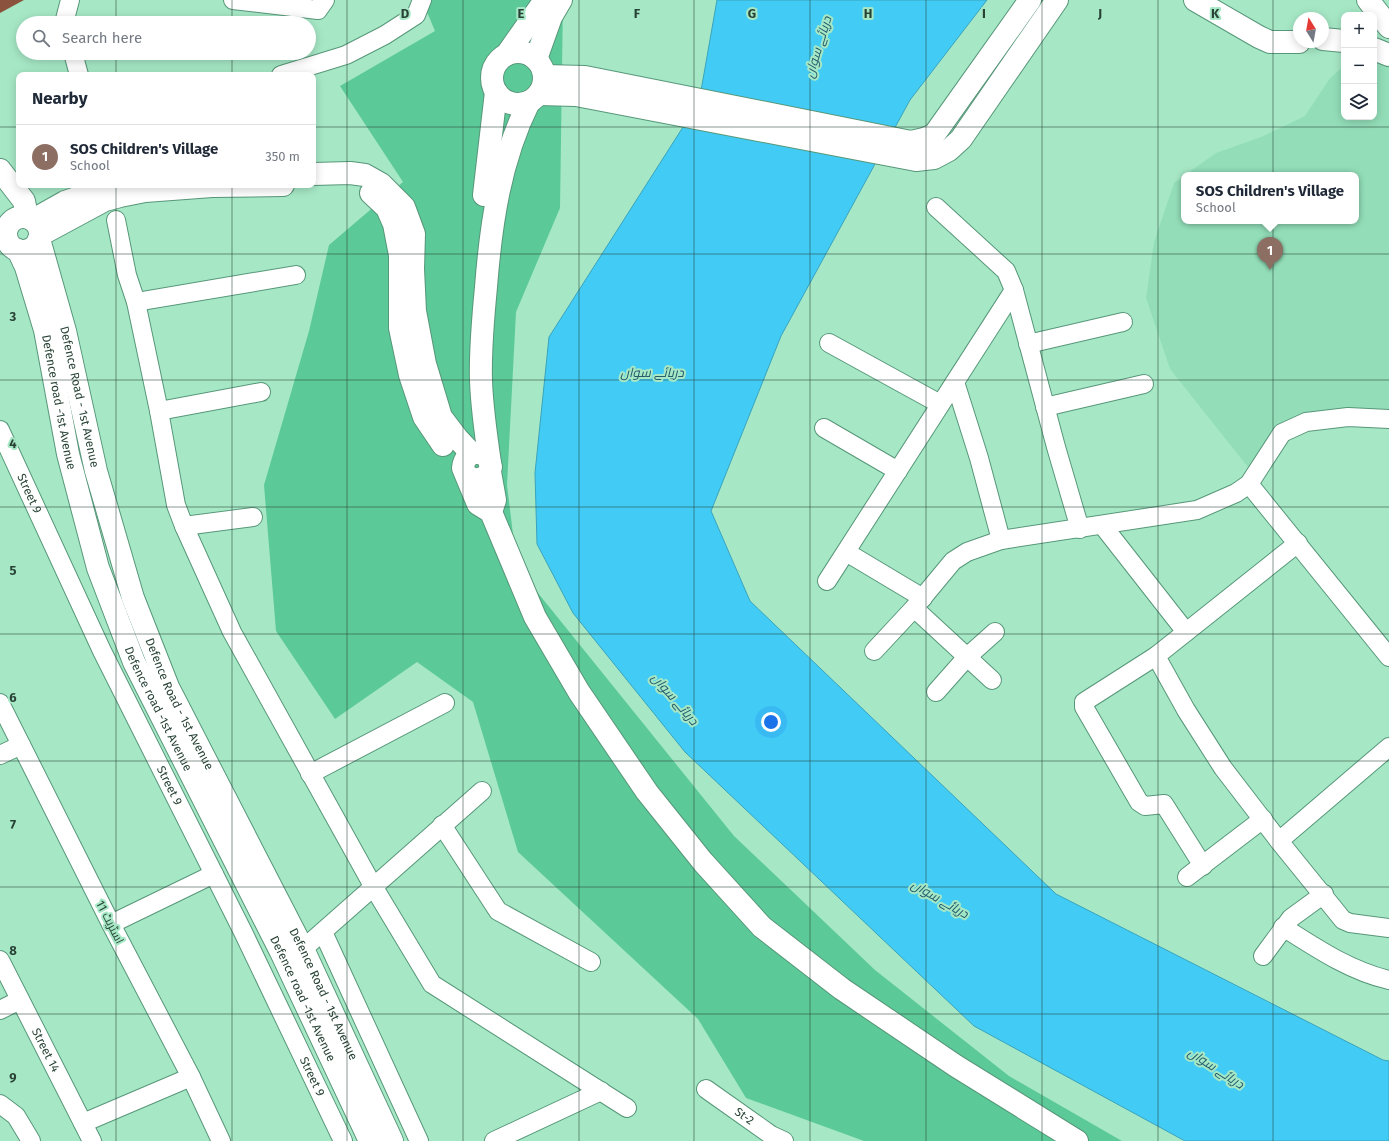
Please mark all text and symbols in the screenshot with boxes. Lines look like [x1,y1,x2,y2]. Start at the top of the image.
text: D [401,6,410,21]
text: E [518,6,525,21]
text: F [634,6,641,21]
text: G [748,6,756,21]
text: H [864,6,872,21]
text: I [982,6,986,21]
text: J [1097,6,1102,21]
text: K [1211,6,1220,21]
north arrow [1293,12,1329,48]
map controls [1341,12,1377,120]
button: + [1341,12,1377,48]
water label: دریائے سواں [802,14,836,80]
search box [16,16,316,60]
icon: search [30,27,52,49]
text: Search here [62,29,142,47]
button: − [1341,48,1377,84]
button: layers [1341,84,1377,120]
text: Nearby [32,88,87,109]
text: SOS Children's Village [70,140,218,158]
text: 1 [42,149,48,164]
text: 350 m [265,149,300,164]
text: School [70,158,110,173]
popup [1181,172,1359,224]
text: SOS Children's Village [1196,182,1344,200]
text: School [1196,200,1236,215]
pin: 1 [1257,237,1283,270]
text: 3 [9,309,17,324]
street label: Defence Road - 1st Avenue [57,325,102,469]
street label: Defence road -1st Avenue [39,333,79,471]
water label: دریائے سواں [620,365,684,381]
text: 4 [9,436,17,451]
street label: Street 9 [14,472,45,516]
text: 5 [10,563,17,578]
street label: Defence Road - 1st Avenue [142,636,216,772]
street label: Defence road -1st Avenue [122,645,195,773]
water label: دریائے سواں [648,670,702,729]
text: 6 [9,690,17,705]
your location [761,712,781,732]
street label: Street 9 [154,764,185,808]
text: 7 [10,817,16,832]
water label: دریائے سواں [908,877,972,923]
street label: اسٹریٹ 11 [93,898,127,946]
street label: Defence Road - 1st Avenue [286,926,360,1062]
street label: Defence road -1st Avenue [267,934,339,1064]
text: 8 [9,943,17,958]
street label: Street 14 [29,1026,63,1075]
water label: دریائے سواں [1185,1044,1247,1093]
street label: Street 9 [297,1055,328,1099]
text: 9 [9,1070,17,1085]
street label: St-2 [732,1105,757,1128]

